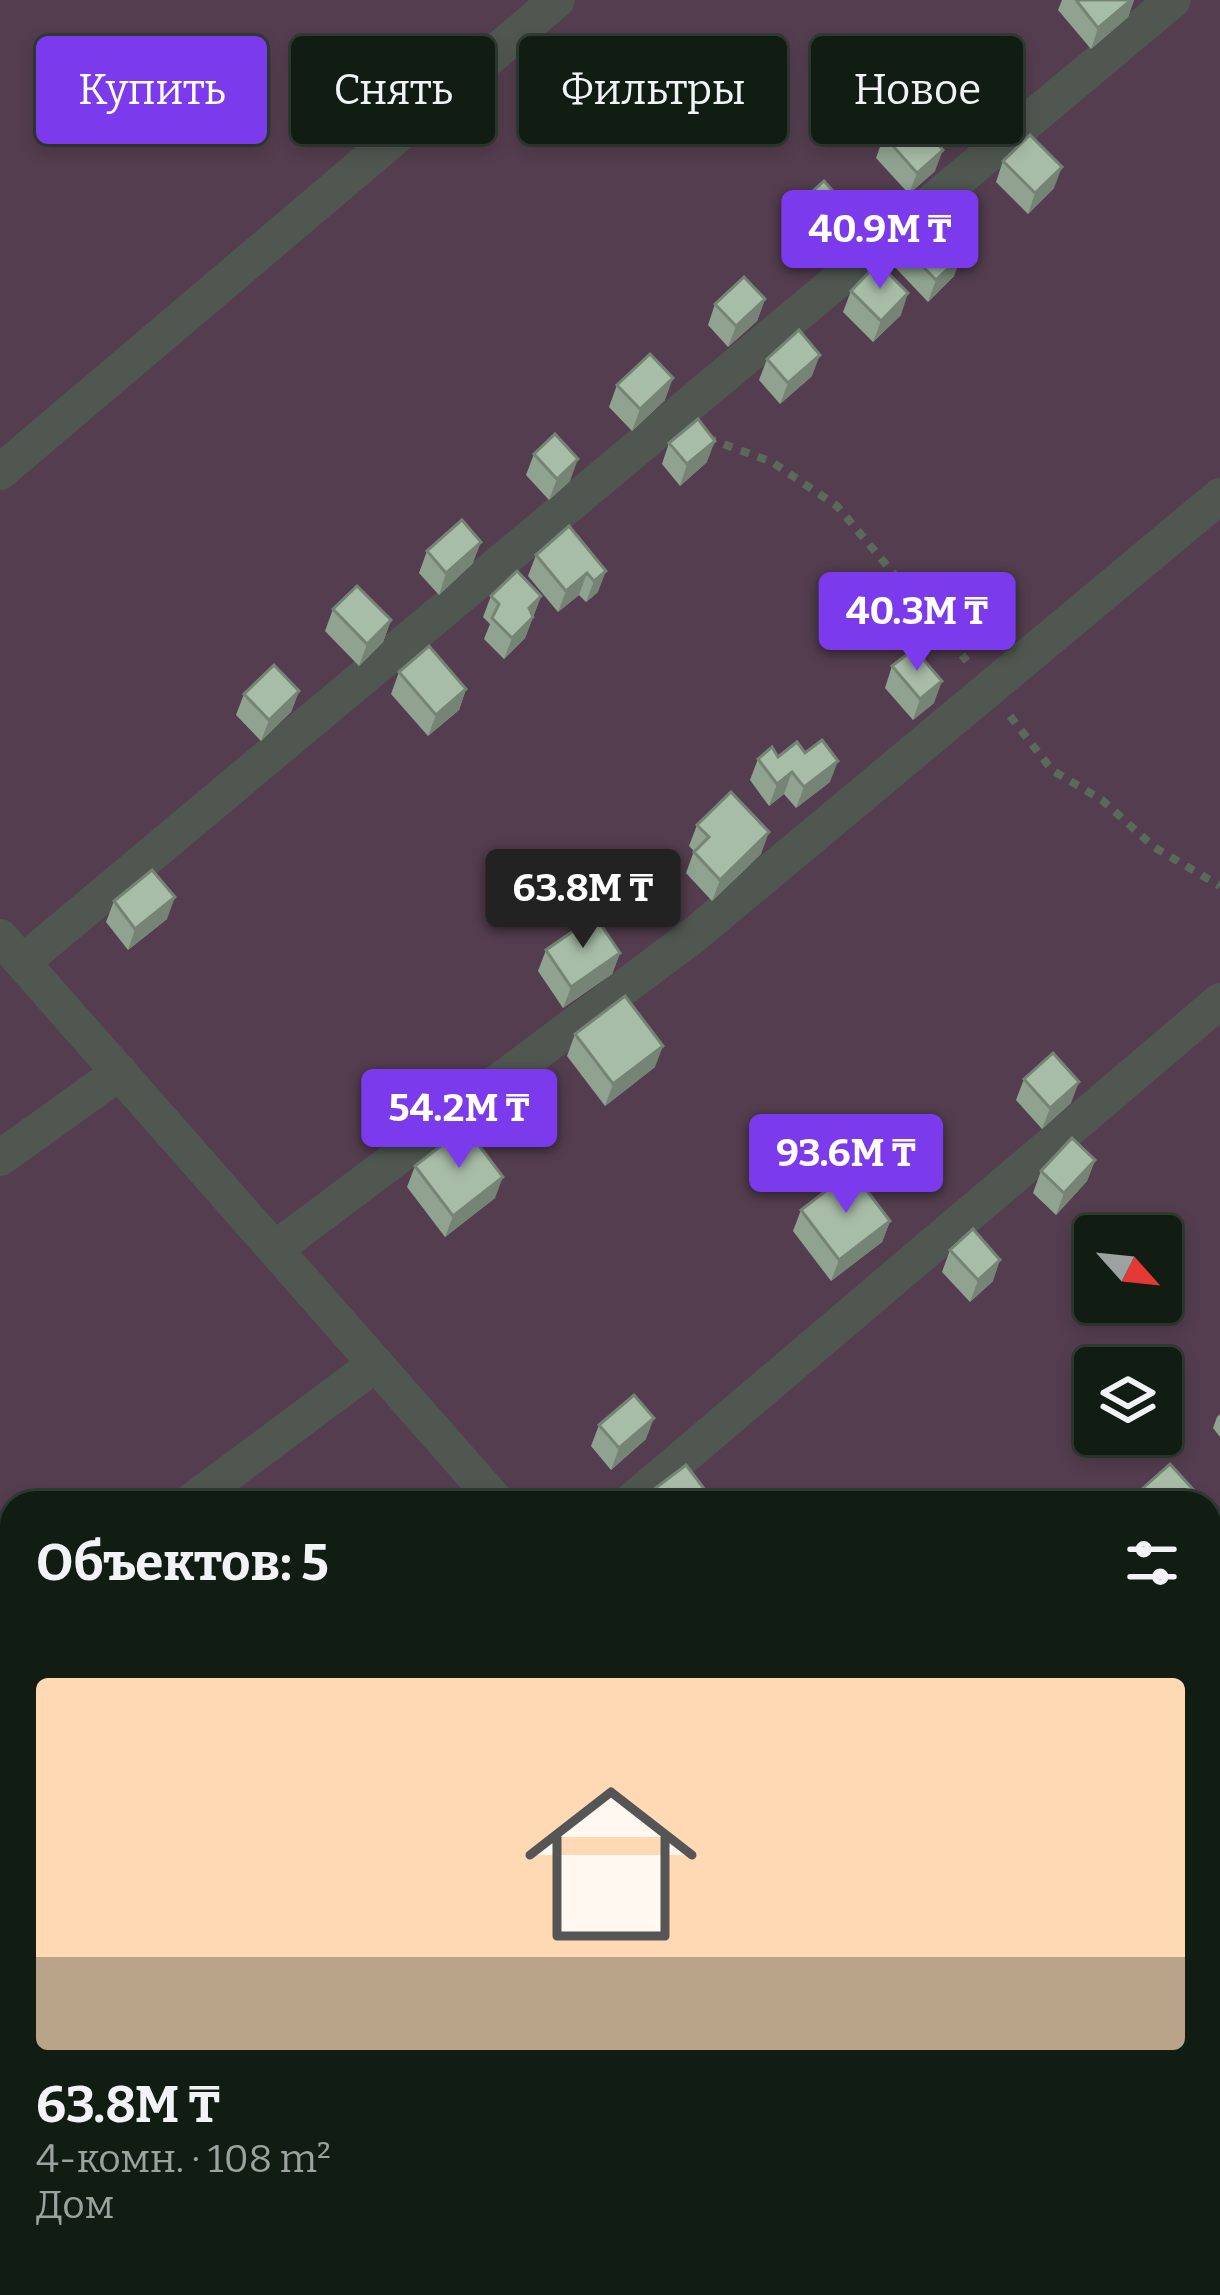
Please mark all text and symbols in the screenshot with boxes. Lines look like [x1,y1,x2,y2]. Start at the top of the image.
chip: Купить [36,36,267,144]
chip: Снять [291,36,495,144]
chip: Фильтры [519,36,787,144]
chip: Новое [811,36,1023,144]
pin: 40.9M ₸ [769,190,991,292]
text: 40.9M ₸ [808,206,952,252]
pin: 40.3M ₸ [806,572,1028,674]
text: 40.3M ₸ [846,588,988,634]
pin: 63.8M ₸ [472,849,694,951]
text: 63.8M ₸ [513,865,653,911]
pin: 54.2M ₸ [348,1069,570,1171]
text: 54.2M ₸ [388,1085,530,1131]
pin: 93.6M ₸ [735,1114,957,1216]
text: 93.6M ₸ [776,1130,916,1176]
north arrow [1074,1215,1182,1323]
map controls [1074,1215,1182,1455]
button: layers [1074,1347,1182,1455]
icon: filters [1119,1530,1185,1596]
text: Объектов: 5 [36,1532,329,1594]
icon: home [503,1756,719,1972]
text: 63.8M ₸ [36,2074,220,2136]
text: 4-комн. · 108 m² [36,2136,331,2182]
text: Дом [36,2182,114,2228]

